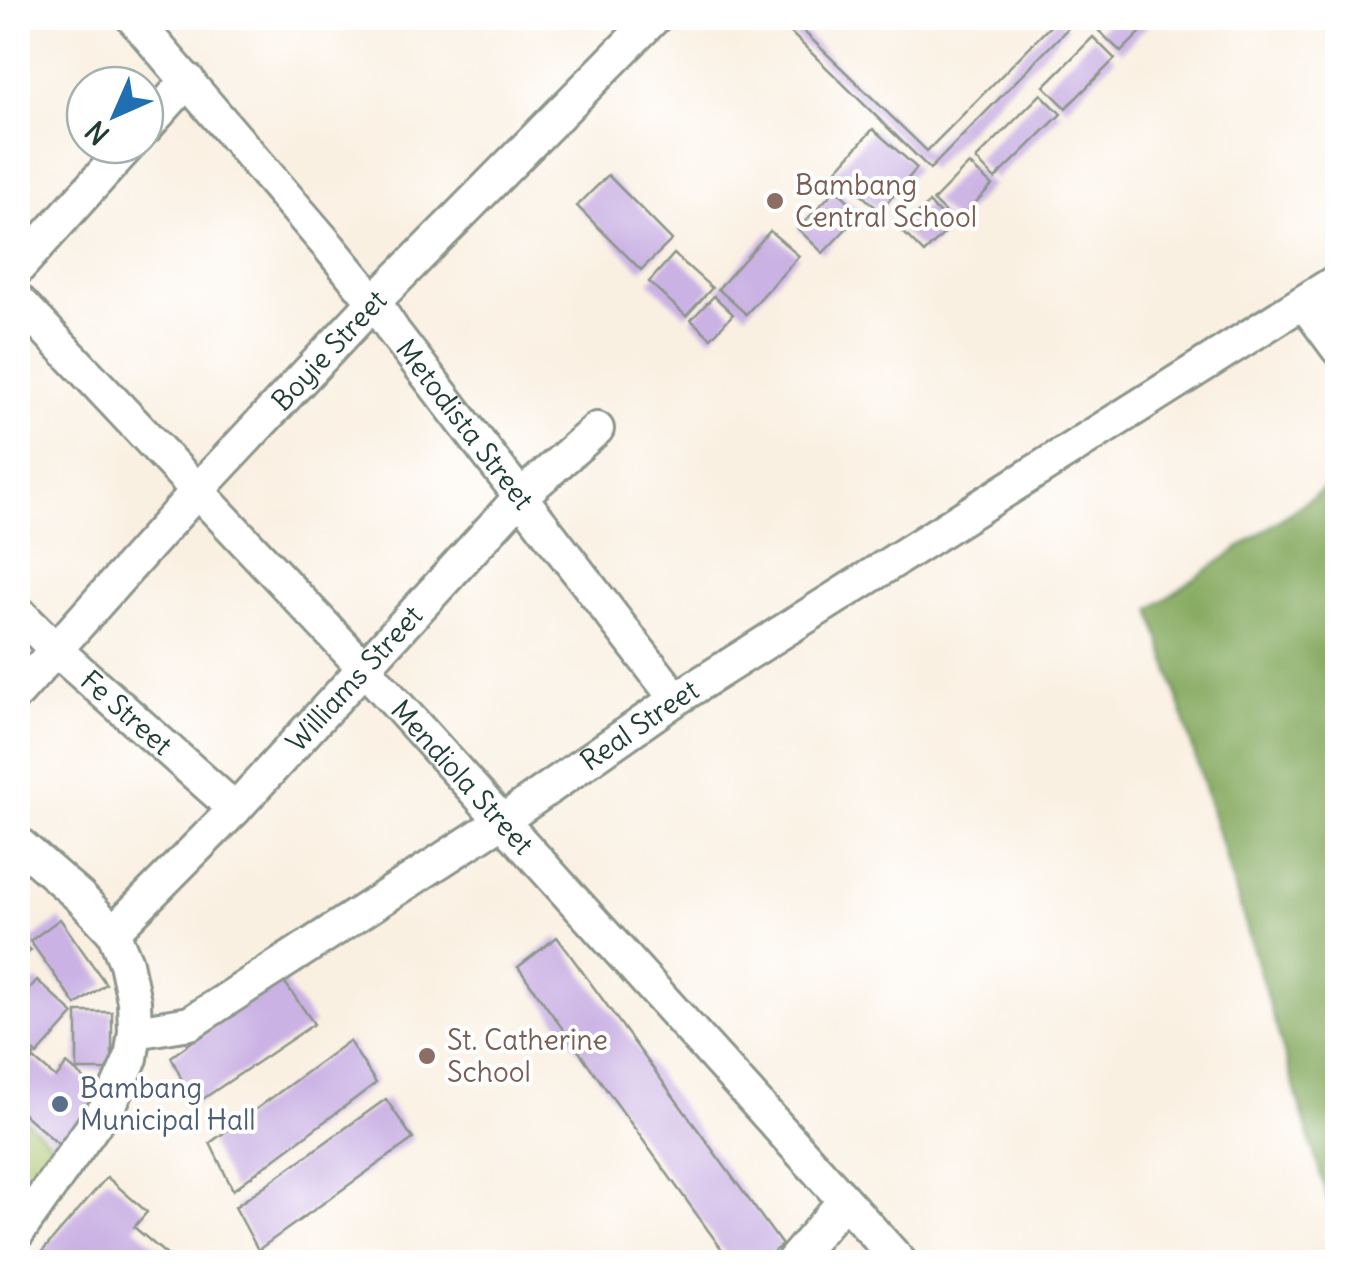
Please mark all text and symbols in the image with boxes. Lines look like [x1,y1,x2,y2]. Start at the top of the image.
north arrow [65,65,165,165]
text: N [78,113,117,152]
place label: Bambang Central School [795,167,977,235]
marker: Bambang Central School [764,190,786,212]
street label: Boyie Street [263,282,394,418]
street label: Metodista Street [388,332,542,517]
street label: Williams Street [278,598,430,759]
street label: Fe Street [73,662,180,763]
street label: Real Street [573,671,705,779]
street label: Mendiola Street [383,692,541,862]
place label: St. Catherine School [447,1022,608,1090]
marker: St. Catherine School [416,1045,438,1067]
place label: Bambang Municipal Hall [80,1070,255,1138]
marker: Bambang Municipal Hall [49,1093,71,1115]

